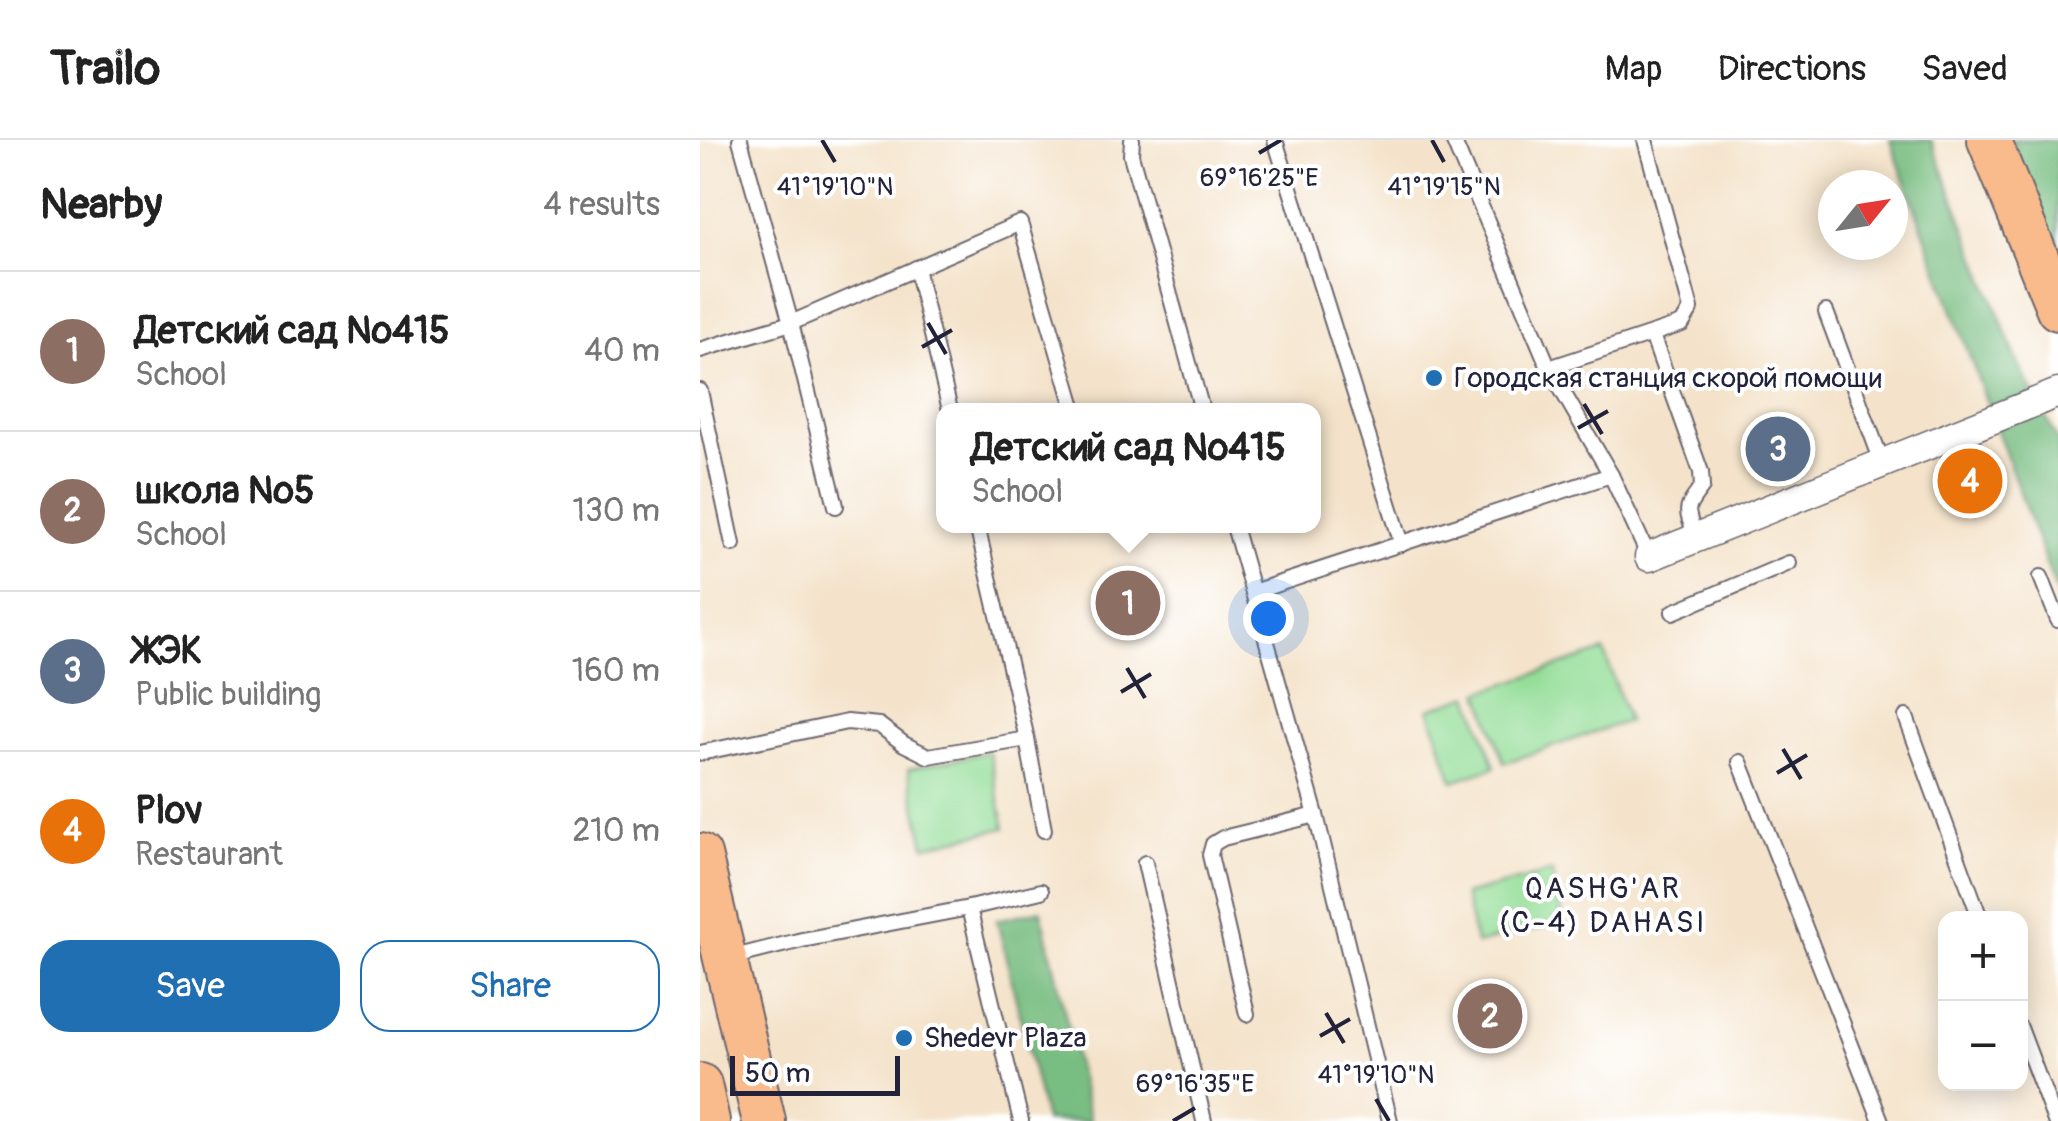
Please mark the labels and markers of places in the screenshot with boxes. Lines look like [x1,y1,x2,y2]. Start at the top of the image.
place label: Городская станция скорой помощи [1454,361,1882,396]
marker: Городская станция скорой помощи [1423,367,1445,389]
pin: 3 [1746,412,1810,486]
pin: 4 [1938,444,2002,518]
pin: 1 [1096,566,1160,640]
pin: 2 [1458,978,1522,1054]
place label: Shedevr Plaza [924,1021,1087,1056]
marker: Shedevr Plaza [893,1027,915,1049]

